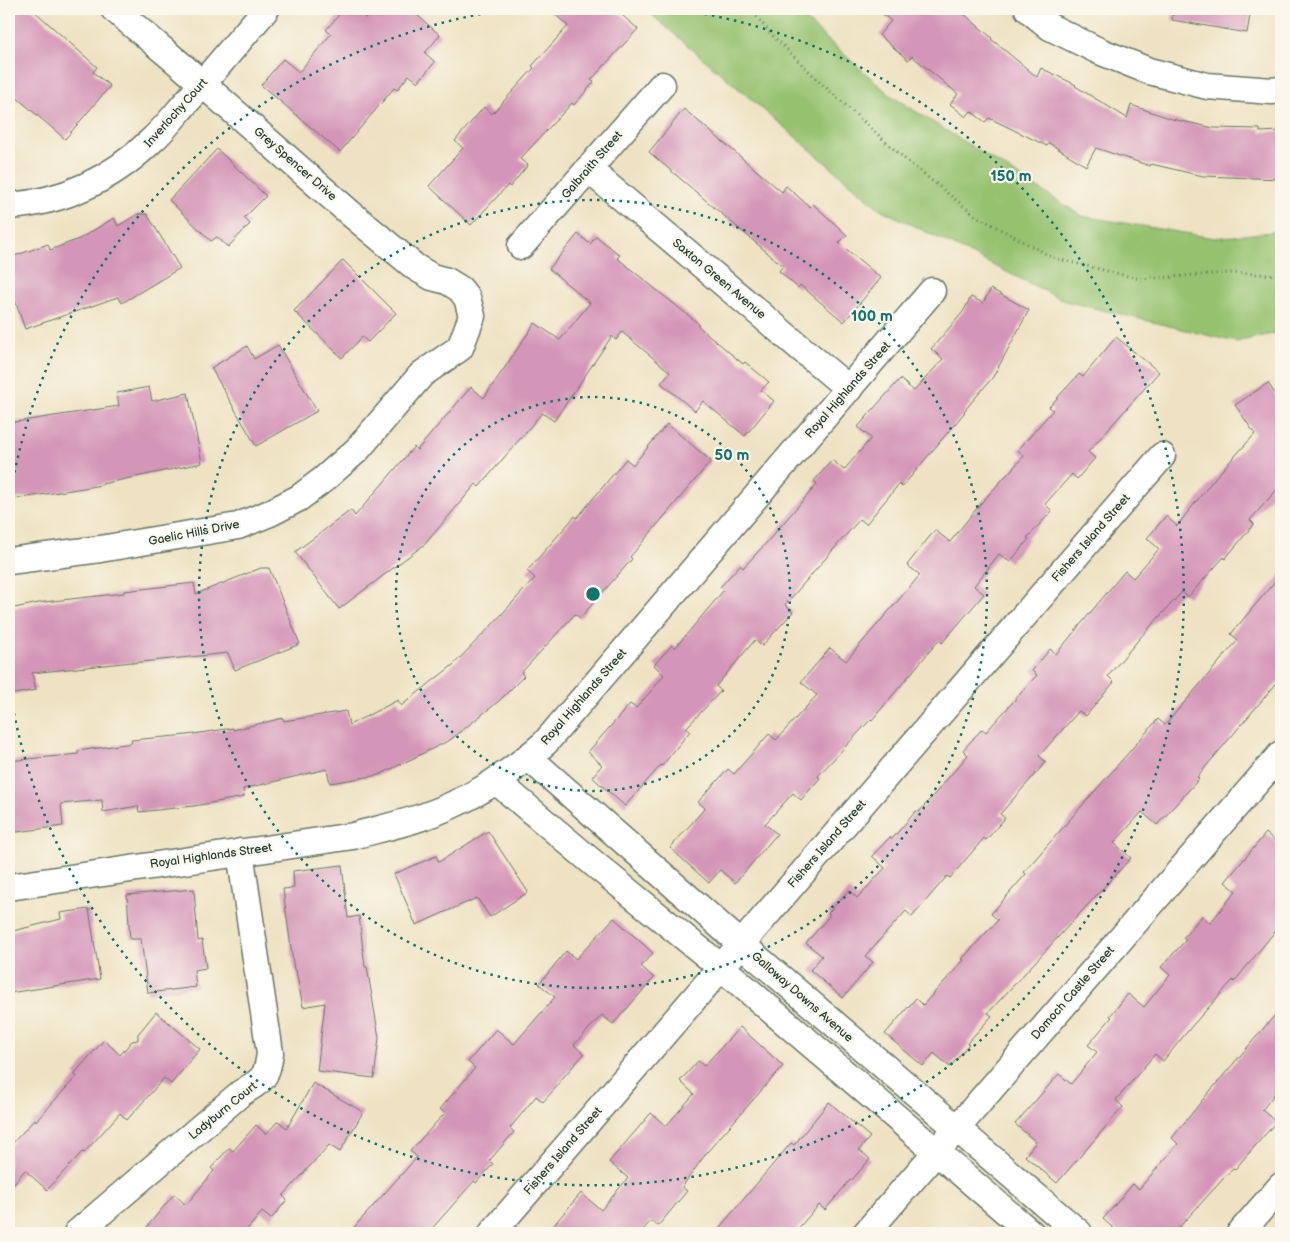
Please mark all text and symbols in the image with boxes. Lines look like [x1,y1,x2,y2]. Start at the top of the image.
street label: Inverlochy Court [141,75,211,151]
street label: Grey Spencer Drive [250,124,340,204]
street label: Galbraith Street [558,128,626,202]
text: 150 m [990,167,1032,186]
street label: Saxton Green Avenue [669,236,769,322]
text: 100 m [851,307,893,326]
street label: Royal Highlands Street [802,338,894,441]
text: 50 m [715,446,750,465]
street label: Fishers Island Street [1049,491,1134,585]
street label: Gaelic Hills Drive [147,517,241,549]
centre of rings [584,585,602,603]
street label: Royal Highlands Street [538,645,630,748]
street label: Fishers Island Street [785,797,870,891]
street label: Royal Highlands Street [149,840,273,872]
street label: Domoch Castle Street [1028,943,1118,1043]
street label: Galloway Downs Avenue [748,949,856,1045]
street label: Ladyburn Court [186,1079,260,1143]
street label: Fishers Island Street [521,1104,606,1198]

